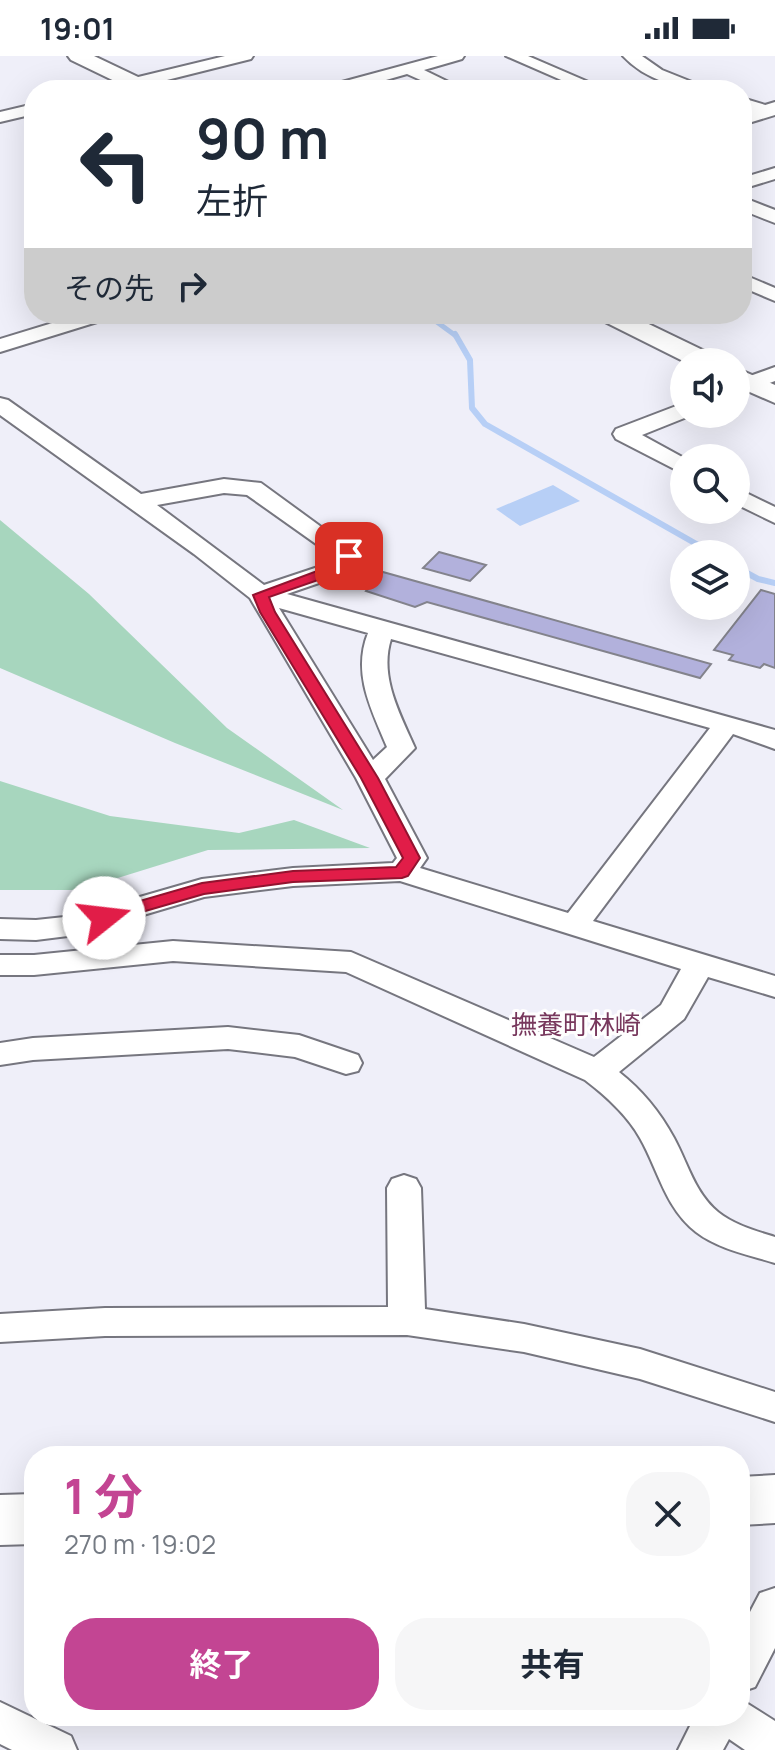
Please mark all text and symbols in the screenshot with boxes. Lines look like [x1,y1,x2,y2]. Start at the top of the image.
text: 19:01 [40,8,115,49]
text: 90 m [196,99,329,176]
icon: left [64,112,168,216]
text: 左折 [196,176,268,225]
icon: right [170,264,214,308]
text: その先 [64,267,154,308]
map controls [670,348,750,620]
button: sound [670,348,750,428]
button: search [670,444,750,524]
pin [315,522,383,590]
icon: arrive [327,534,371,578]
button: layers [670,540,750,620]
position arrow [62,876,146,960]
district label: 撫養町林崎 [511,1006,641,1042]
text: 1 分 [64,1463,143,1528]
button: close [626,1472,710,1556]
text: 270 m · 19:02 [64,1526,216,1562]
button: 終了 [64,1618,379,1710]
button: 共有 [395,1618,710,1710]

